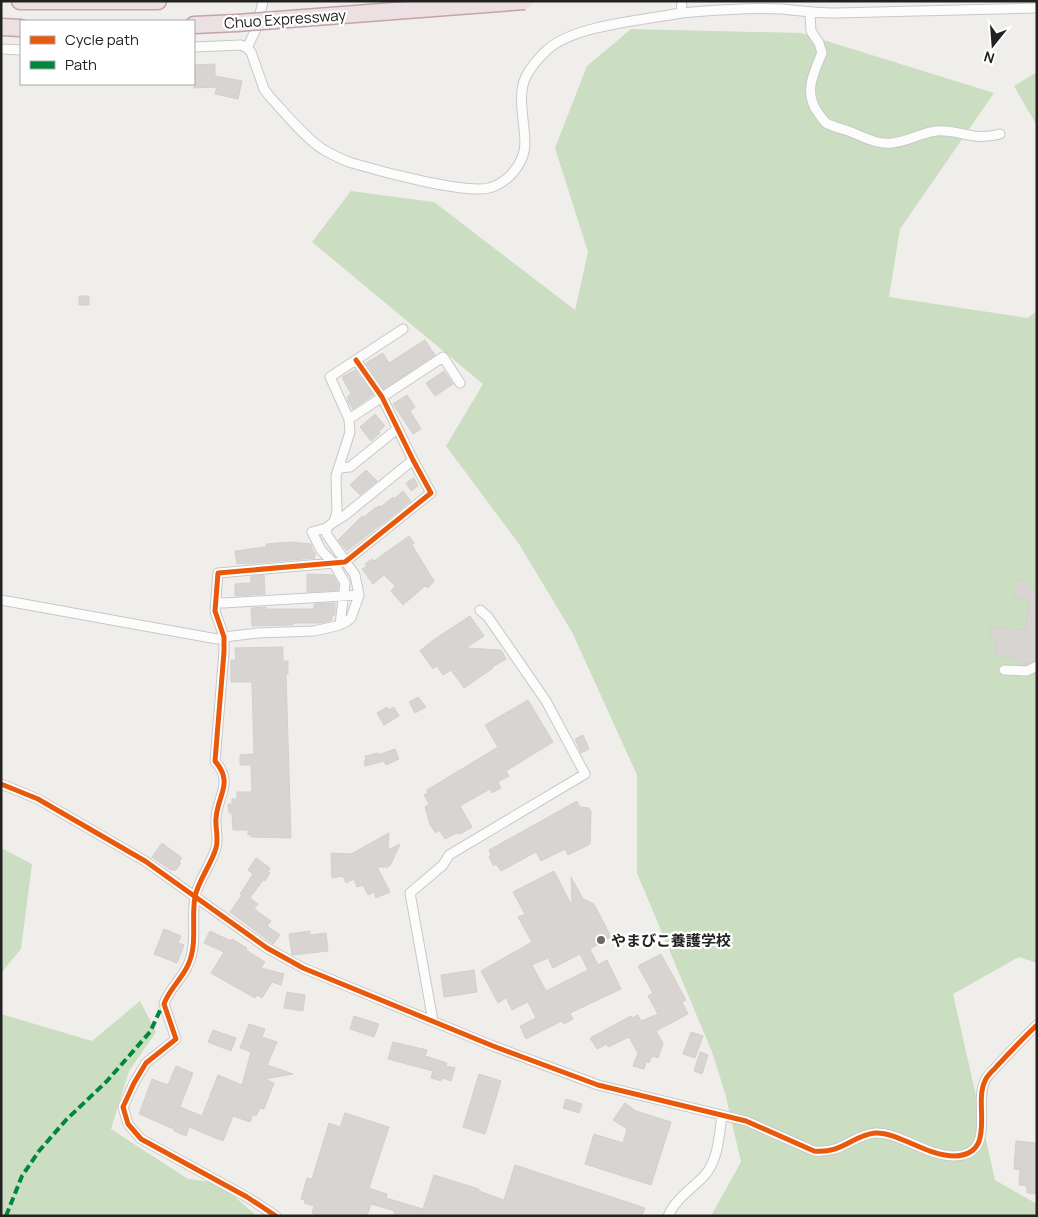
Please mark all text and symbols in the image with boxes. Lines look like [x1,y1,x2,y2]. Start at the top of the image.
street label: Chuo Expressway [223,4,347,34]
legend [20,20,195,85]
north arrow [968,20,1018,70]
text: Cycle path [65,29,139,50]
text: N [981,47,997,68]
text: Path [65,54,97,75]
place label: やまびこ養護学校 [611,930,731,951]
marker: やまびこ養護学校 [595,934,607,946]

